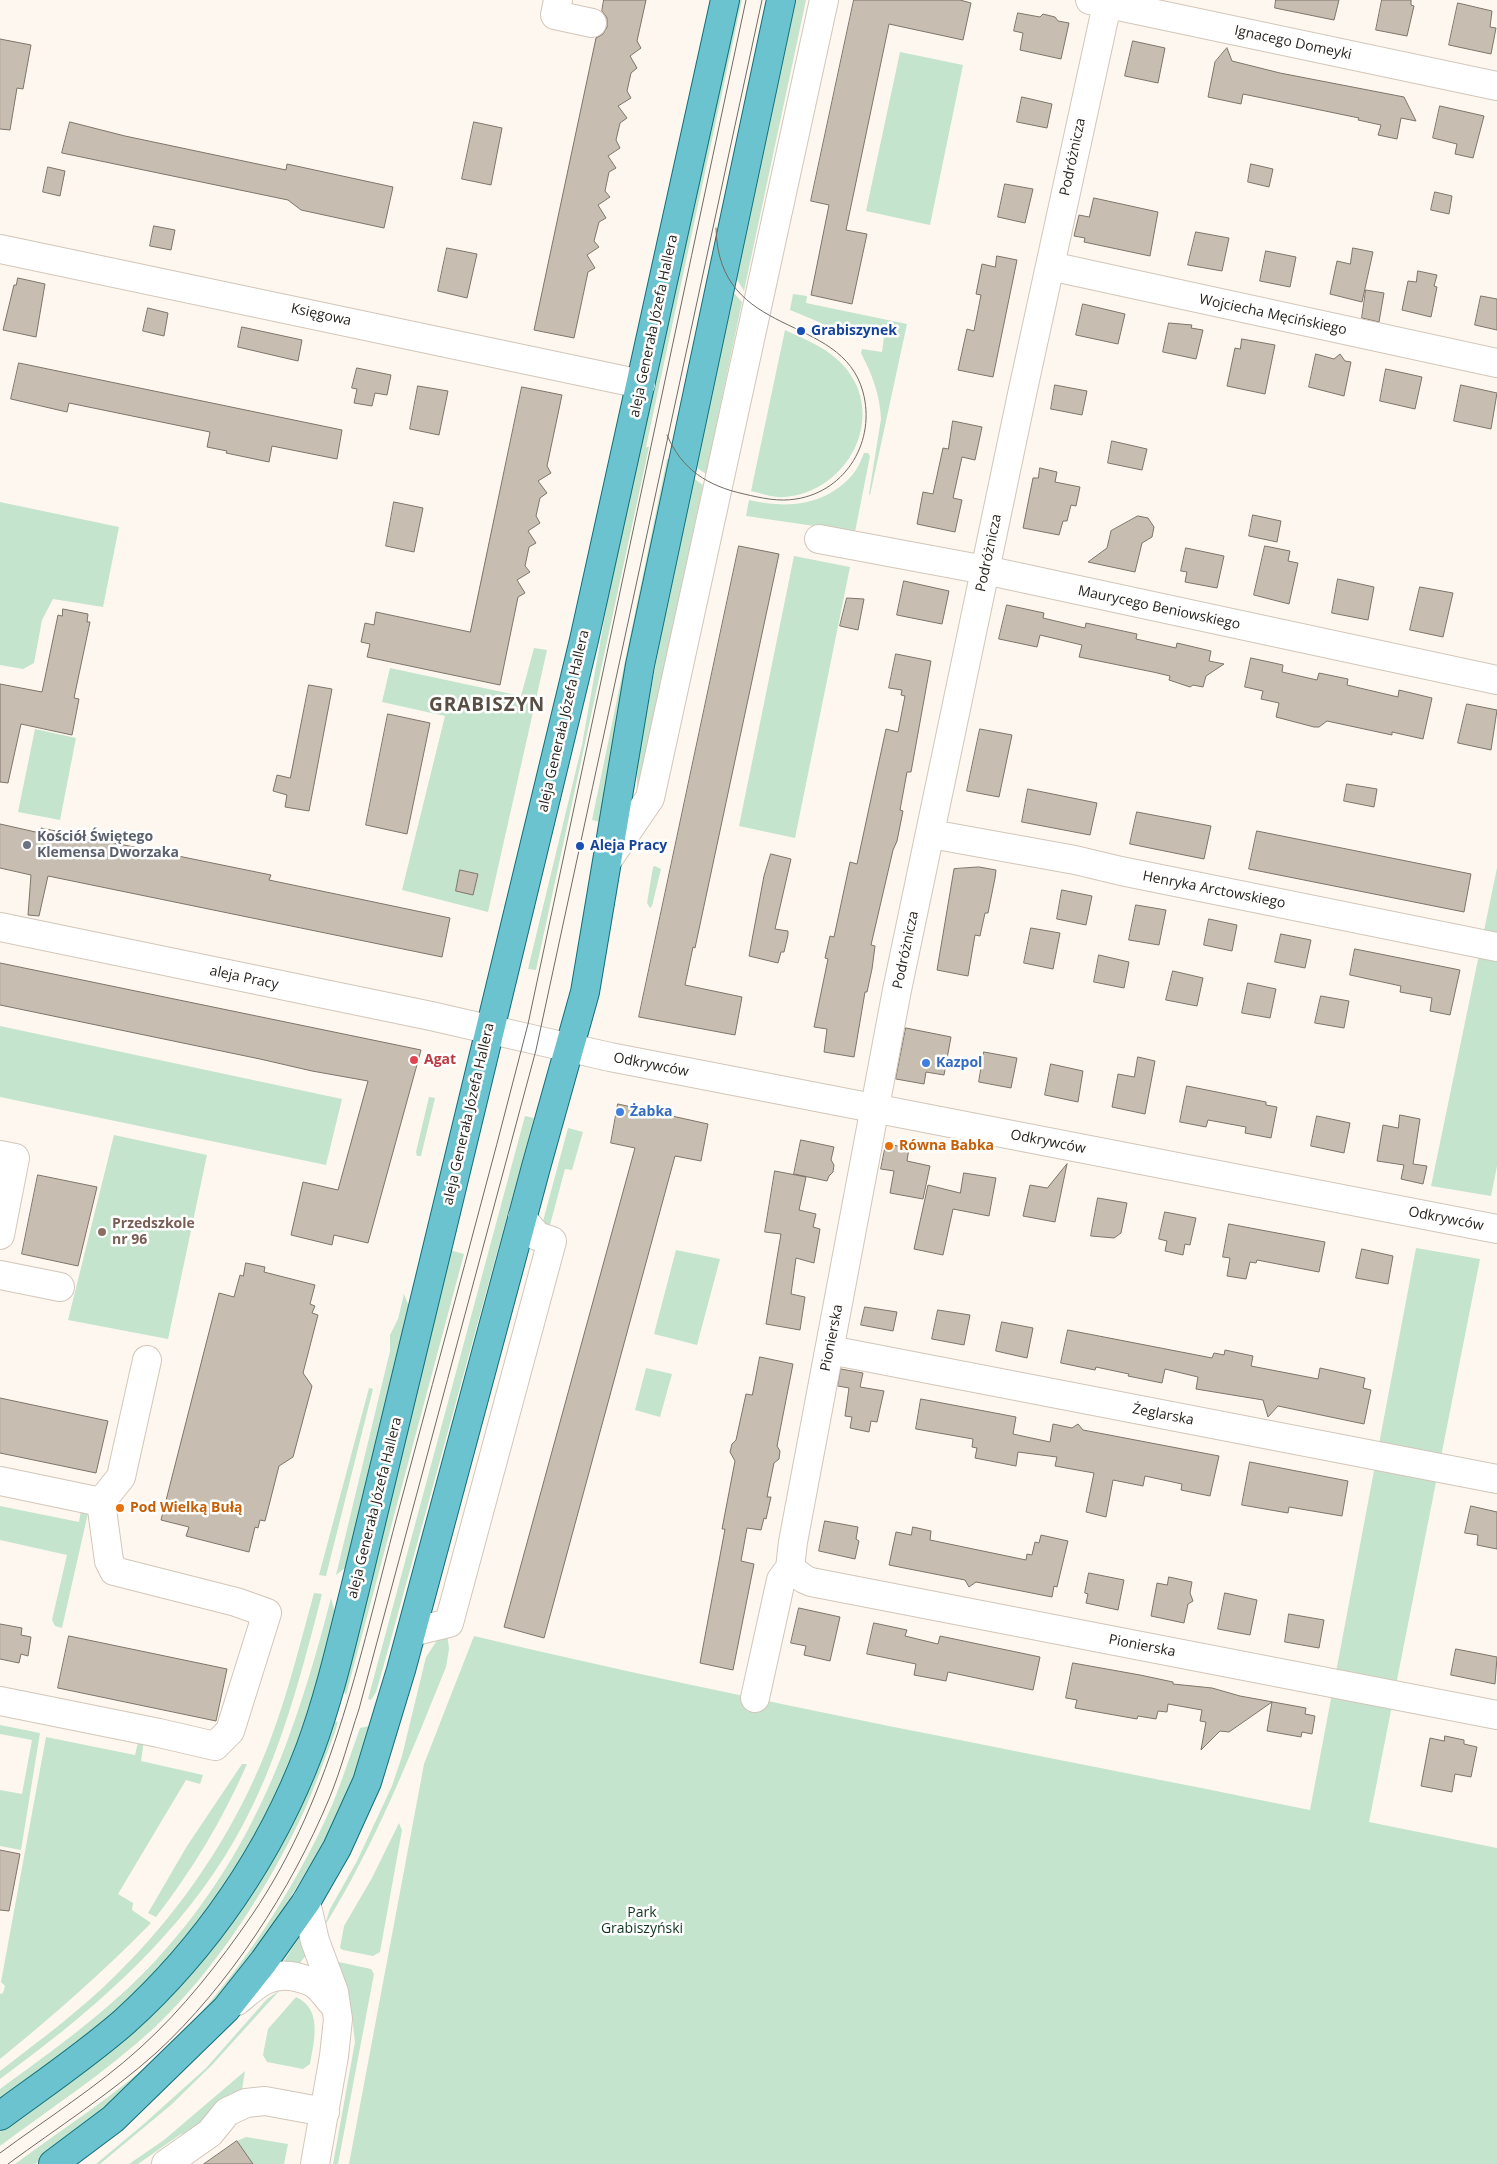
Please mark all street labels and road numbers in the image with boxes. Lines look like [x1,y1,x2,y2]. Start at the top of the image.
street label: Ignacego Domeyki [1233,22,1353,64]
street label: Podróżnicza [1057,116,1089,198]
street label: aleja Generała Józefa Hallera [626,233,682,419]
street label: Wojciecha Męcińskiego [1198,291,1348,339]
street label: Księgowa [289,300,353,330]
street label: Podróżnicza [973,512,1005,594]
street label: Maurycego Beniowskiego [1076,583,1242,633]
street label: aleja Generała Józefa Hallera [535,628,593,814]
street label: Henryka Arctowskiego [1141,868,1287,912]
street label: Podróżnicza [890,909,922,991]
street label: aleja Pracy [208,963,280,993]
street label: aleja Generała Józefa Hallera [440,1021,498,1207]
street label: Odkrywców [612,1049,690,1081]
street label: Odkrywców [1009,1126,1087,1158]
street label: Odkrywców [1407,1203,1485,1235]
street label: Pionierska [817,1303,847,1373]
street label: Żeglarska [1131,1401,1195,1429]
street label: aleja Generała Józefa Hallera [344,1416,406,1600]
street label: Pionierska [1107,1631,1177,1661]

